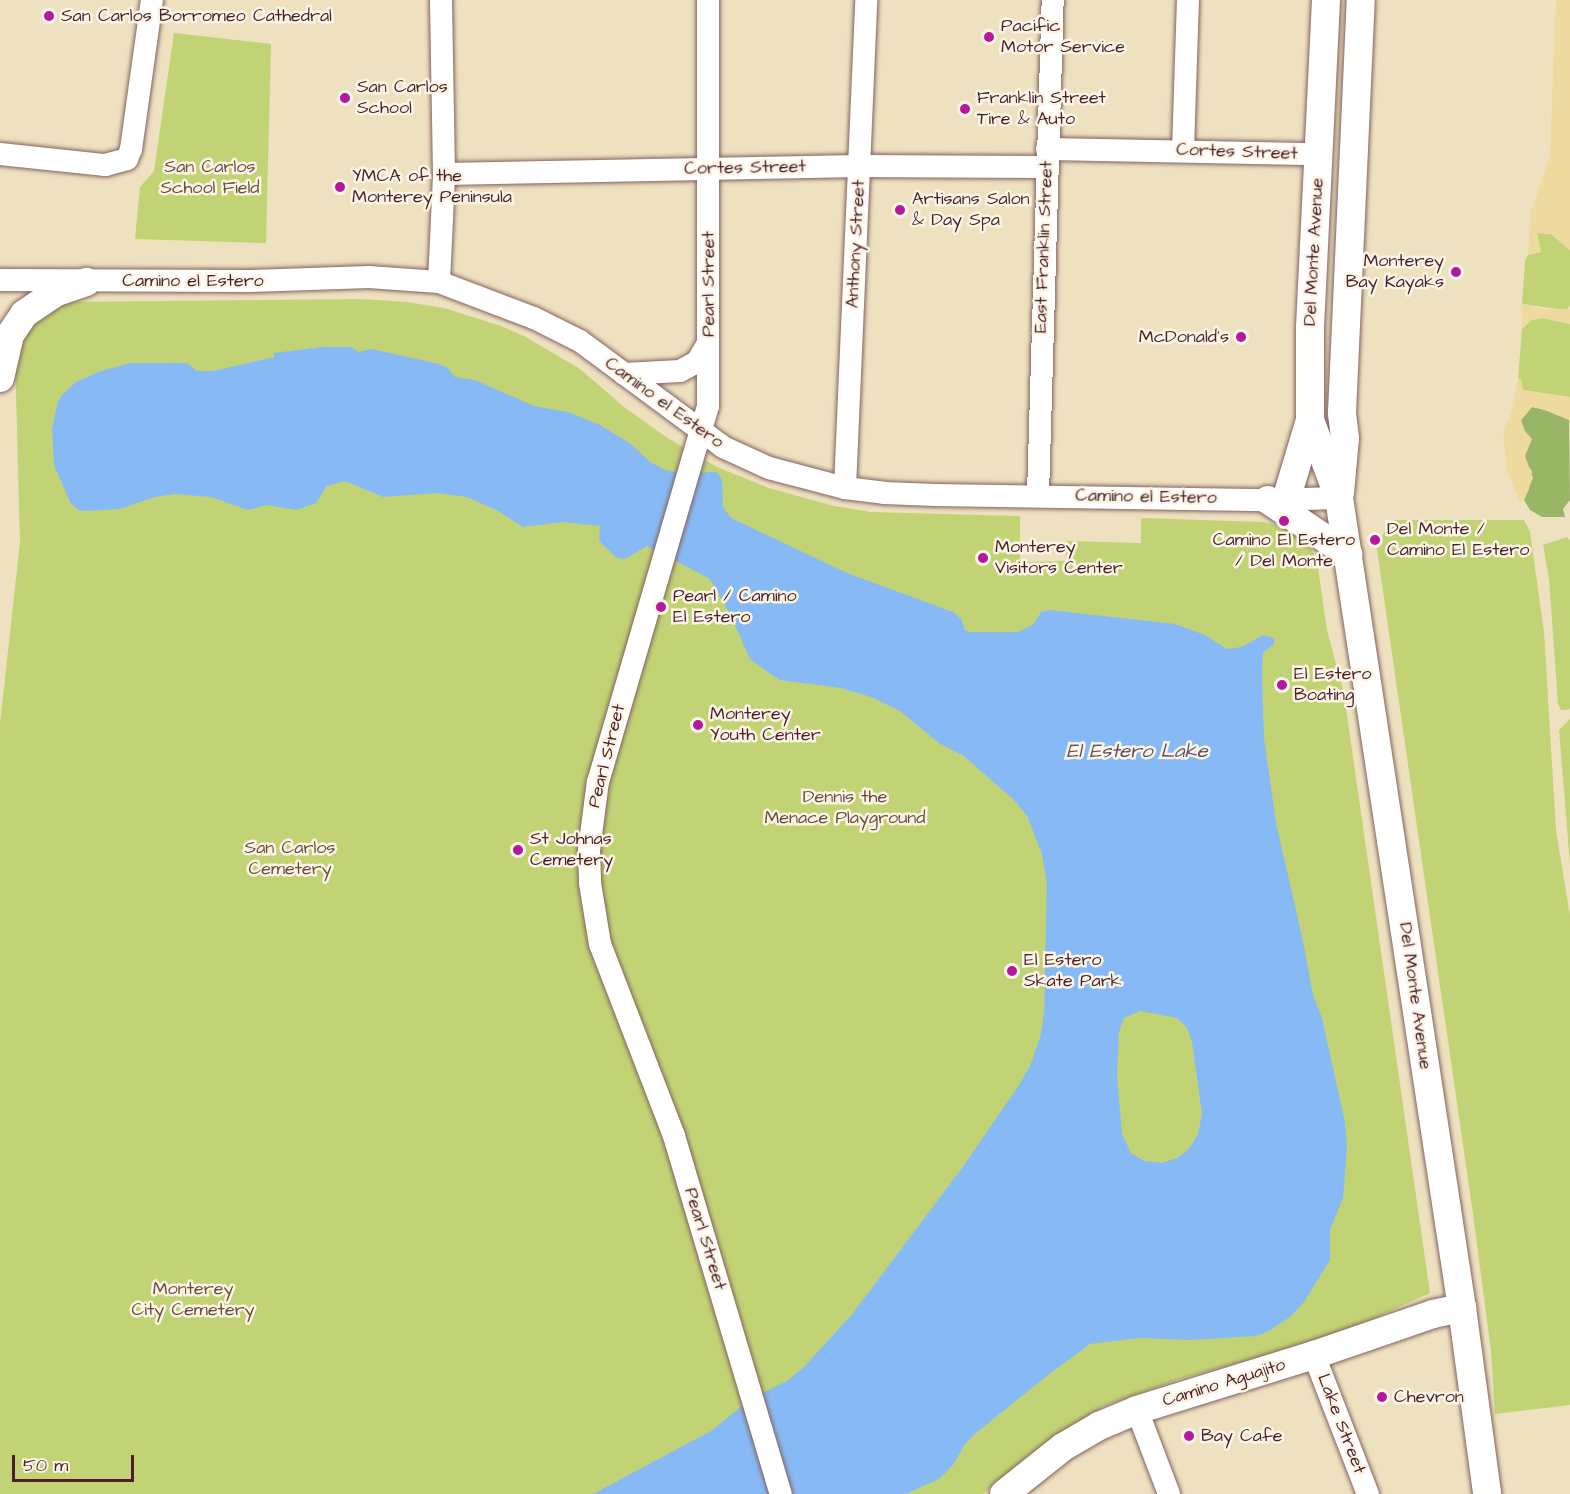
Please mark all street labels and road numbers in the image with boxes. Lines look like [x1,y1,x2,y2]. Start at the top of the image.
street label: Cortes Street [1176,139,1298,165]
street label: Cortes Street [684,156,806,180]
street label: East Franklin Street [1030,161,1058,333]
street label: Del Monte Avenue [1299,177,1329,327]
street label: Anthony Street [842,179,870,309]
street label: Pearl Street [698,231,720,337]
street label: Camino el Estero [122,270,264,292]
street label: Camino el Estero [600,353,728,453]
street label: Camino el Estero [1075,485,1217,509]
street label: Pearl Street [584,702,630,810]
street label: Del Monte Avenue [1394,921,1436,1071]
street label: Pearl Street [679,1185,731,1293]
street label: Camino Aguajito [1160,1354,1288,1412]
street label: Lake Street [1312,1371,1370,1477]

